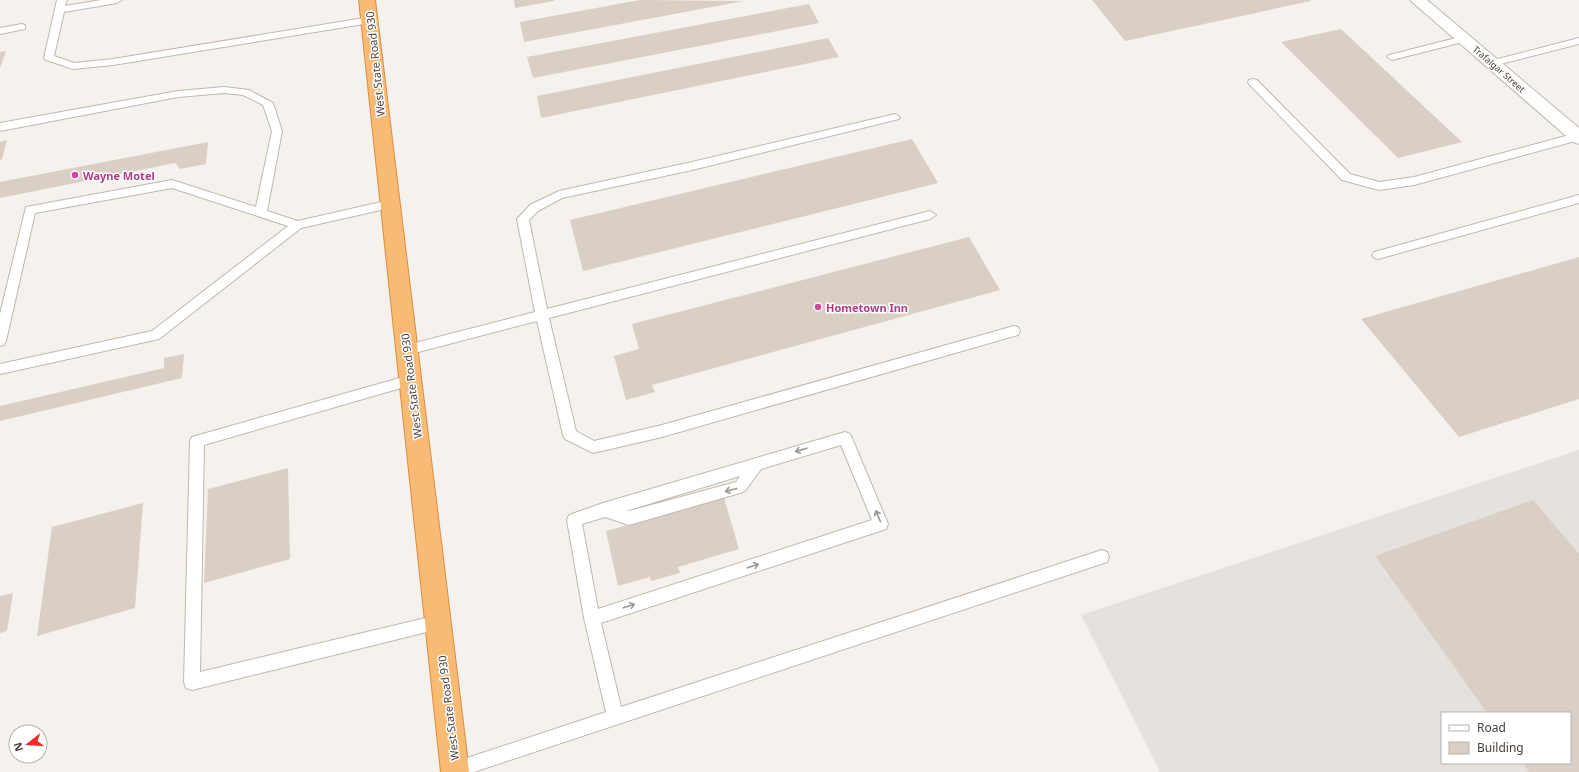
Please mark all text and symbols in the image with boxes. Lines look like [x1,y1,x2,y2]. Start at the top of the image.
street label: West State Road 930 [362,11,388,117]
street label: Trafalgar Street [1470,43,1528,96]
place label: Wayne Motel [83,168,155,183]
marker: Wayne Motel [70,170,80,180]
place label: Hometown Inn [826,300,908,315]
marker: Hometown Inn [813,302,823,312]
street label: West State Road 930 [397,333,425,439]
one-way arrow [795,447,808,454]
one-way arrow [725,487,738,494]
one-way arrow [873,510,881,522]
one-way arrow [746,562,759,569]
one-way arrow [623,602,636,609]
street label: West State Road 930 [434,655,462,761]
legend [1441,712,1571,764]
text: Road [1477,719,1506,736]
north arrow [8,724,48,764]
text: Building [1477,739,1524,756]
text: N [9,741,26,754]

